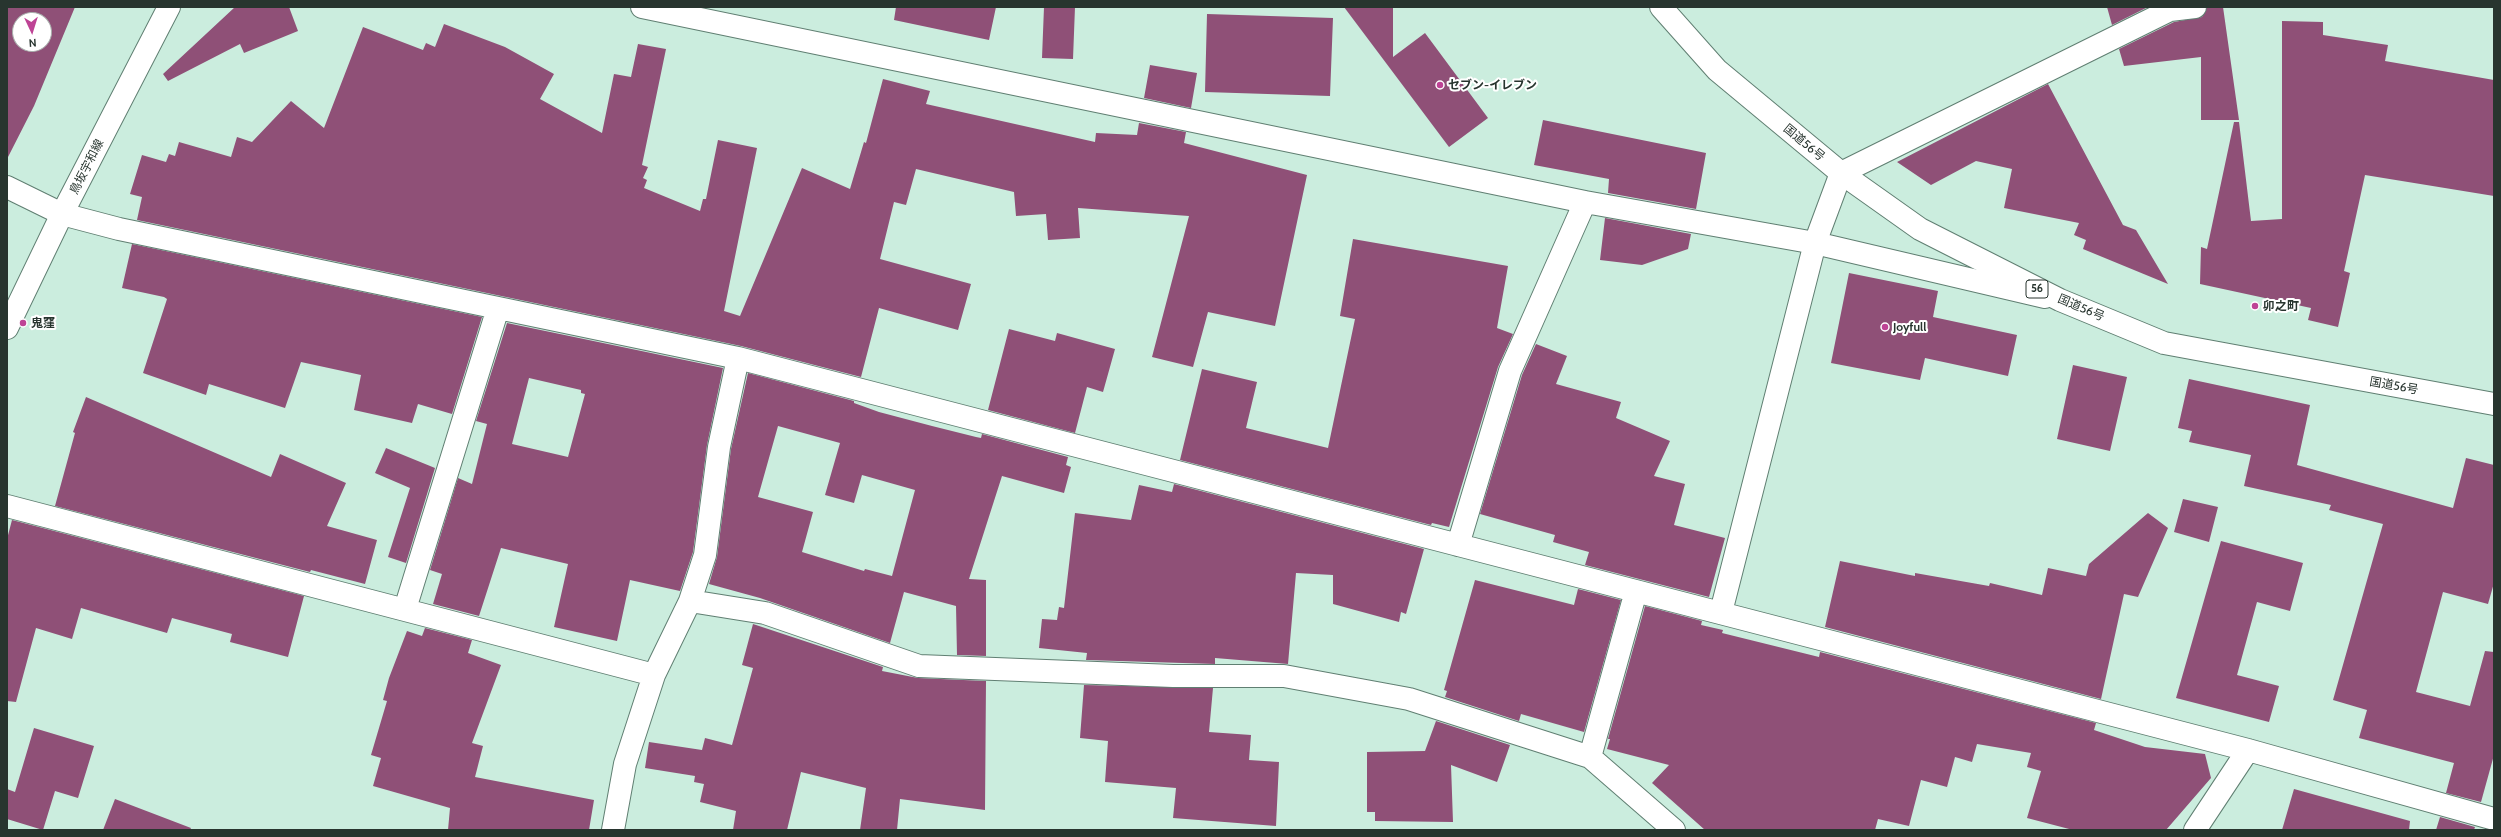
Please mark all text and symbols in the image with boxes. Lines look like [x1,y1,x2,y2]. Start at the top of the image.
north arrow [12,12,52,52]
text: N [28,36,37,50]
place label: セブン-イレブン [1448,78,1537,92]
marker: セブン-イレブン [1435,80,1445,90]
street label: 国道56号 [1780,122,1828,164]
street label: 鳥坂宇和線 [67,137,107,197]
road number: 56 [2026,280,2048,298]
street label: 国道56号 [2055,292,2107,324]
place label: 卯之町 [2263,299,2299,313]
marker: 卯之町 [2250,301,2260,311]
place label: 鬼窪 [31,316,55,330]
marker: 鬼窪 [18,318,28,328]
place label: Joyfull [1893,320,1926,334]
marker: Joyfull [1880,322,1890,332]
street label: 国道56号 [2368,375,2420,397]

